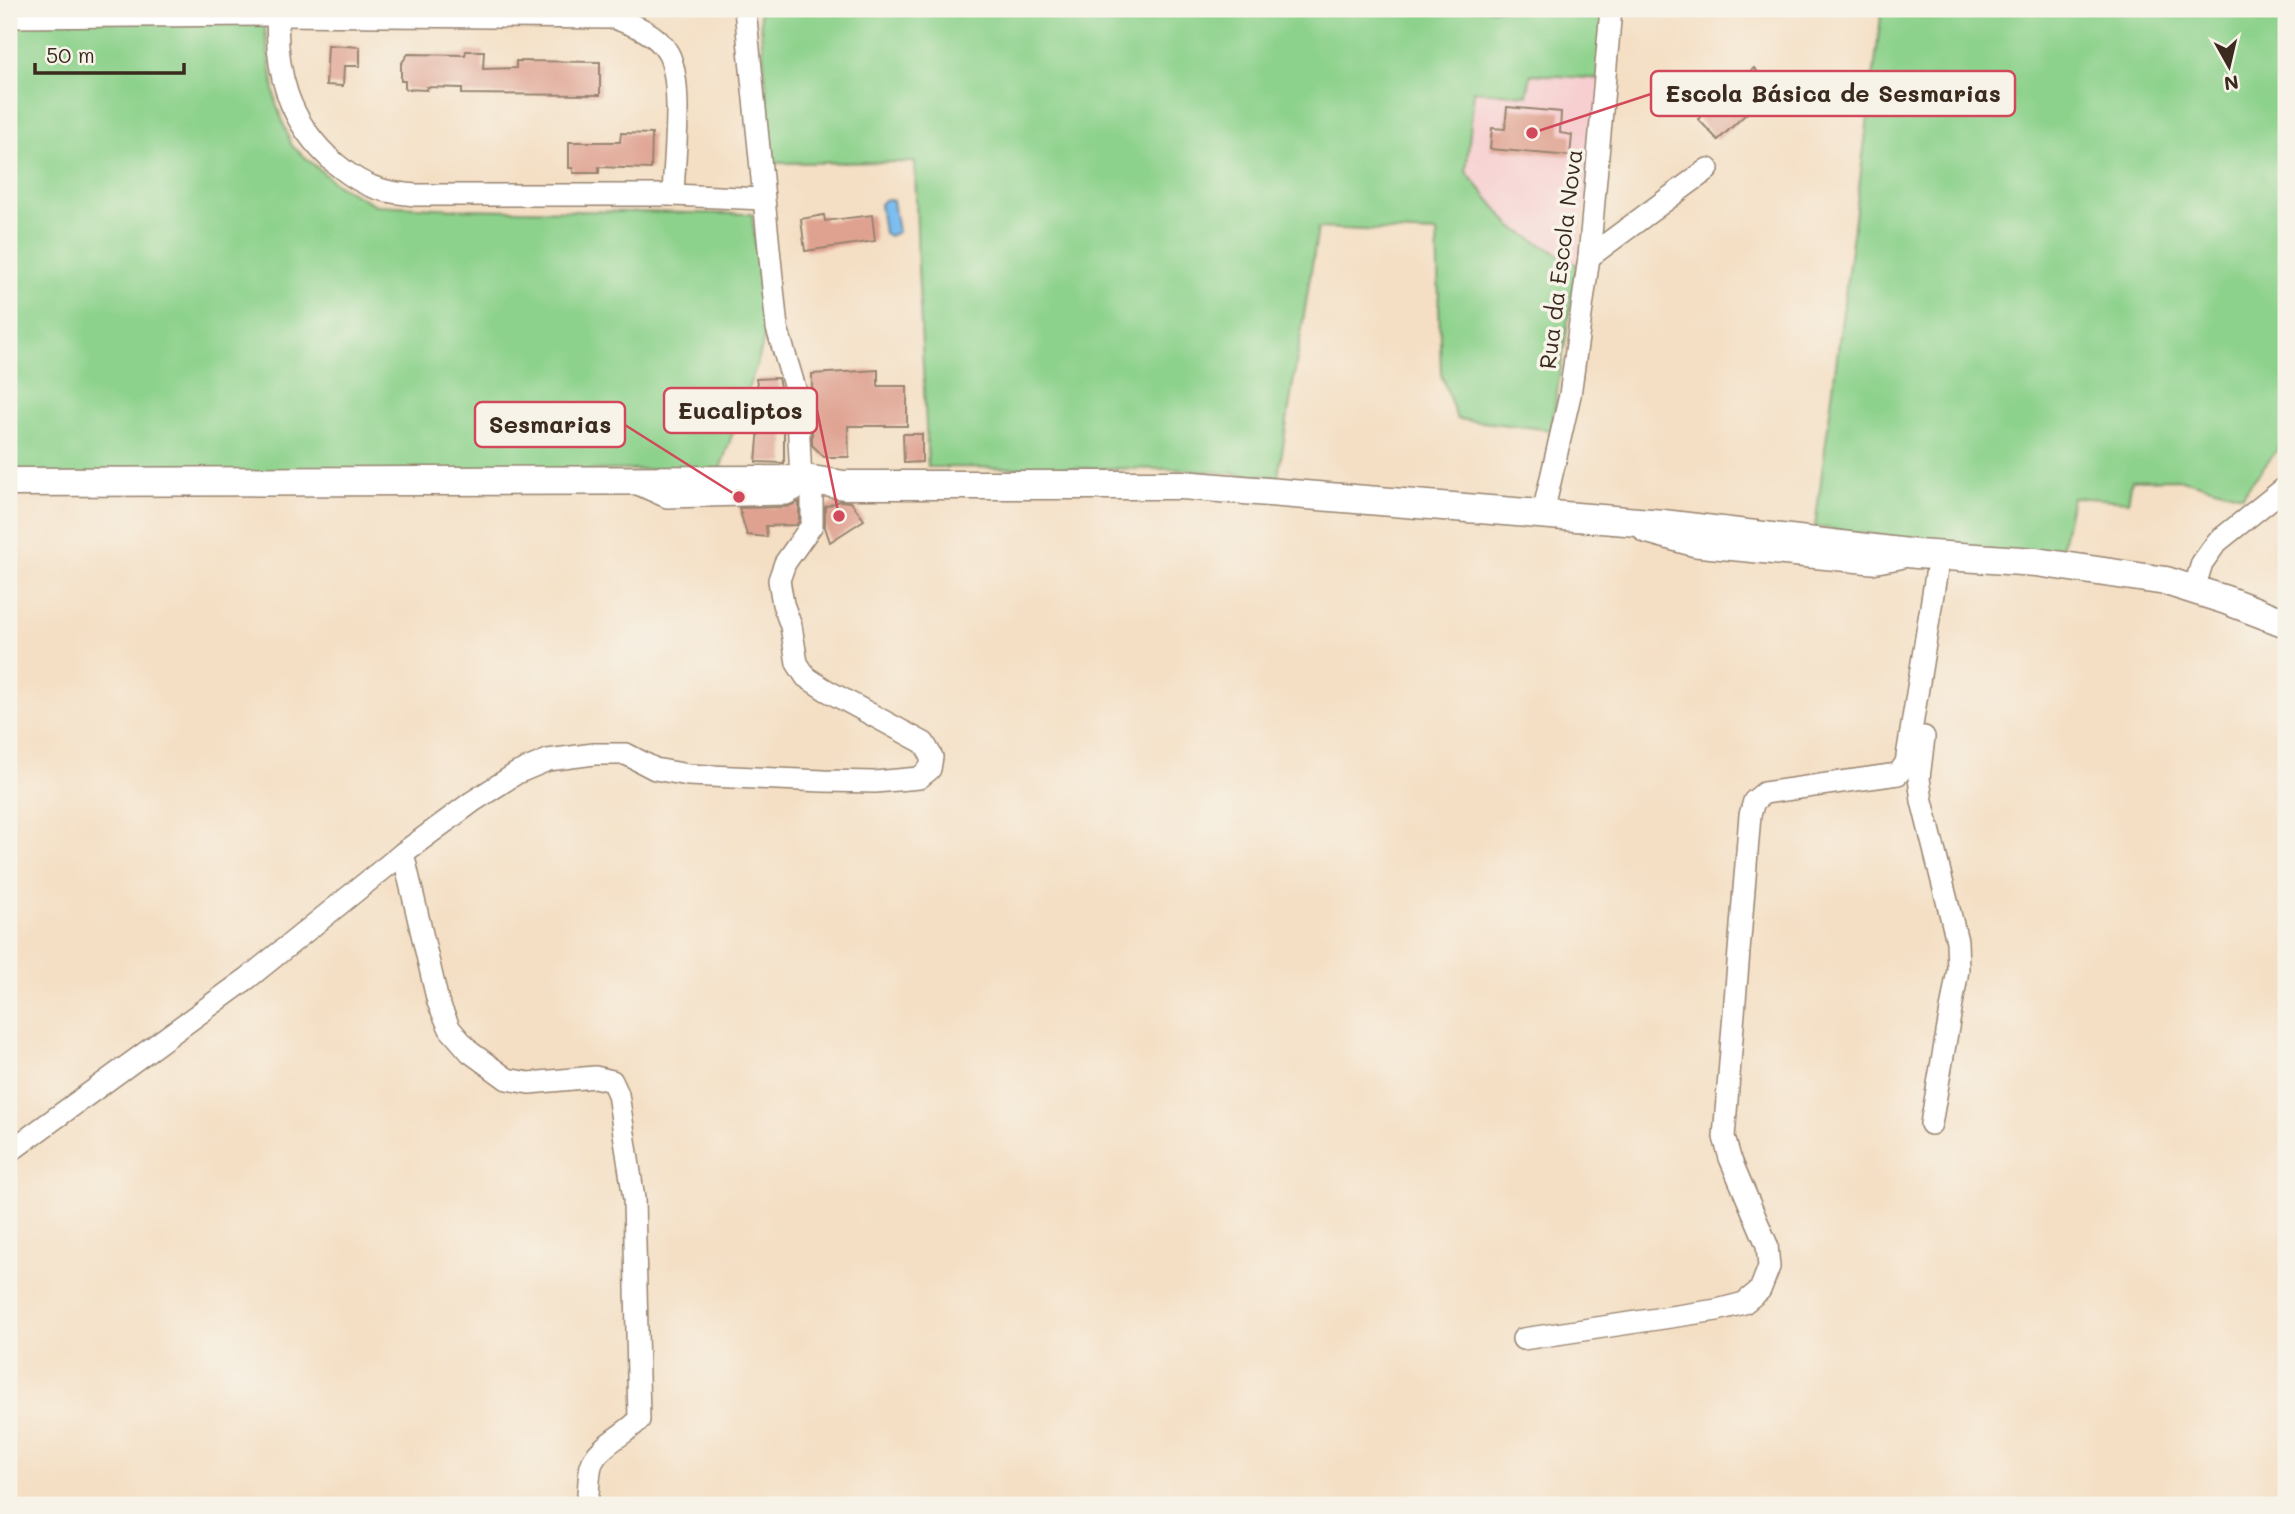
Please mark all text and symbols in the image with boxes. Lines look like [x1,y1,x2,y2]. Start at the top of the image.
scale bar [35,32,184,76]
north arrow [2194,32,2264,102]
text: 50 m [46,41,95,68]
text: N [2223,70,2240,97]
callout: Escola Básica de Sesmarias [1651,71,2015,116]
text: Escola Básica de Sesmarias [1665,77,2001,108]
street label: Rua da Escola Nova [1532,147,1588,371]
callout: Eucaliptos [664,388,817,433]
text: Eucaliptos [677,394,803,425]
callout: Sesmarias [475,402,625,447]
text: Sesmarias [489,408,611,439]

